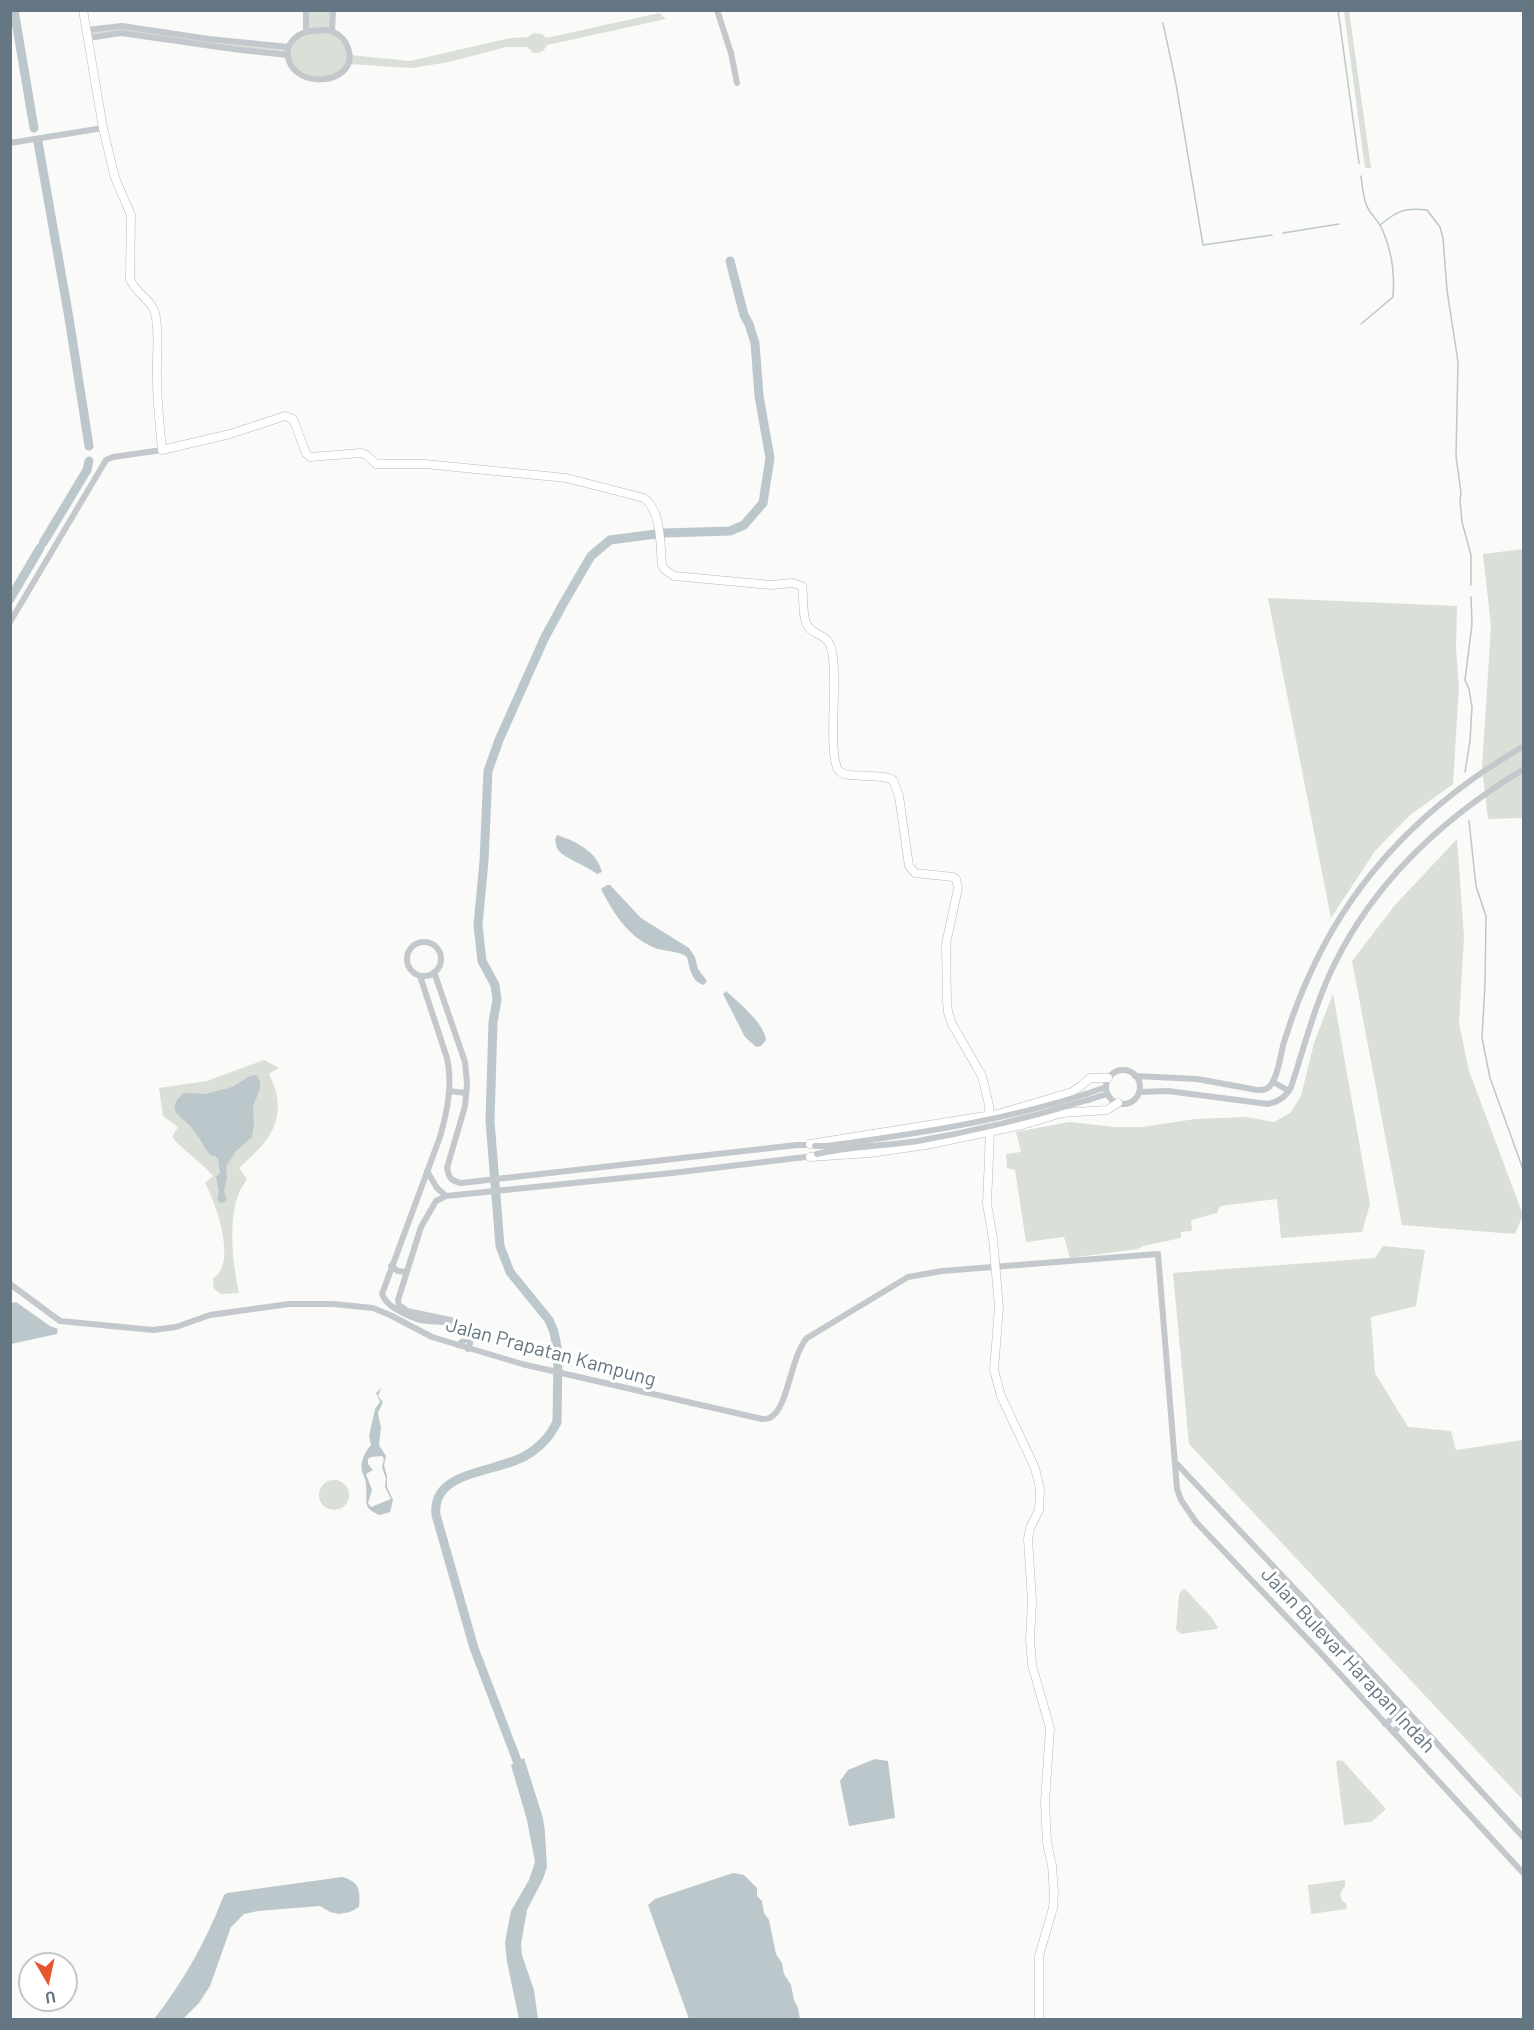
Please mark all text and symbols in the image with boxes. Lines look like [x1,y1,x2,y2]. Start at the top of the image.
street label: Jalan Prapatan Kampung [443,1312,659,1392]
street label: Jalan Bulevar Harapan Indah [1256,1562,1440,1758]
north arrow [18,1952,78,2012]
text: U [44,1988,57,2008]

